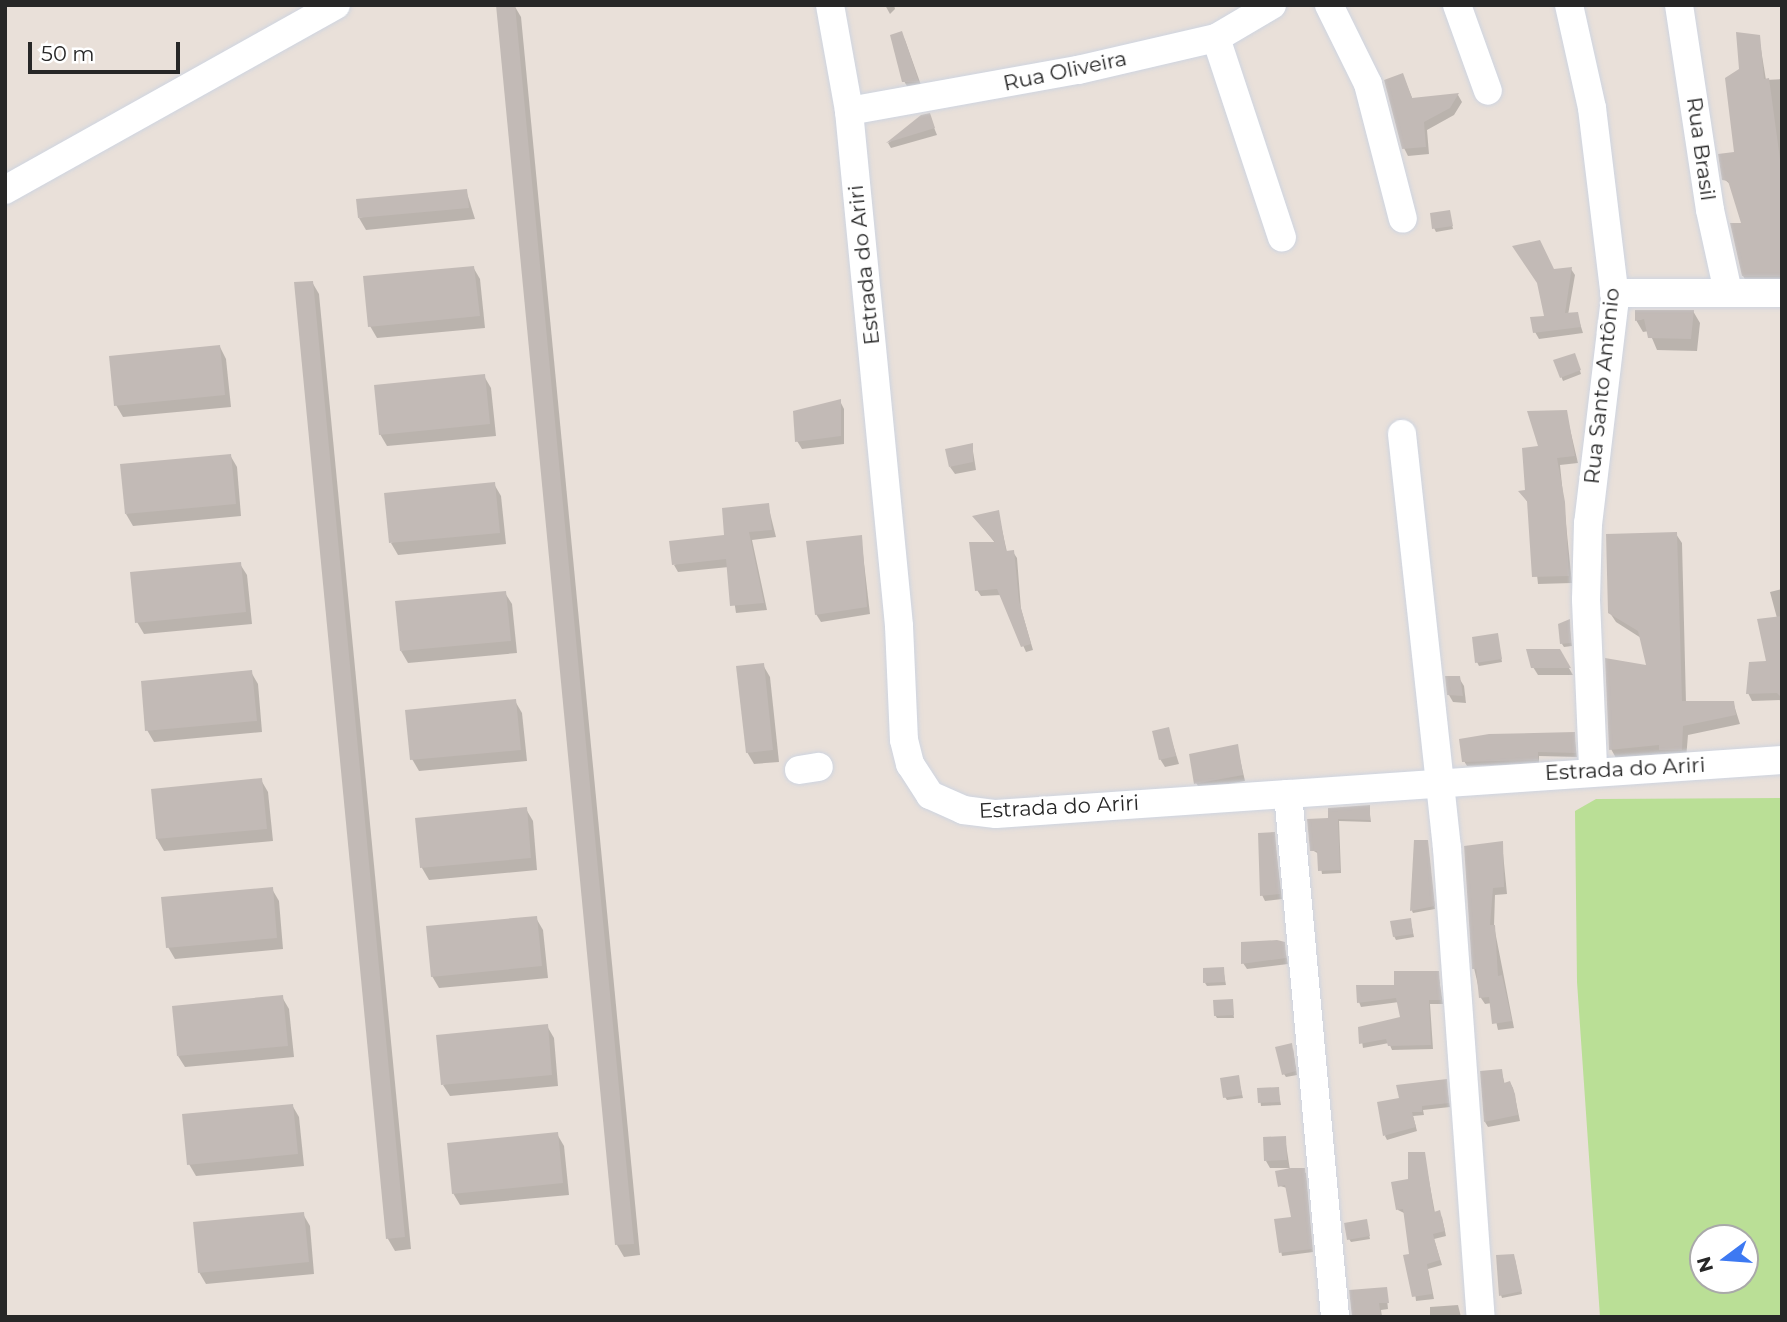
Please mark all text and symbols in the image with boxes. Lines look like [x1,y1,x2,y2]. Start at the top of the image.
scale bar [32,28,184,72]
text: 50 m [41,41,95,66]
street label: Rua Oliveira [1001,46,1129,96]
street label: Rua Brasil [1681,95,1721,203]
street label: Estrada do Ariri [843,184,885,346]
street label: Rua Santo Antônio [1579,287,1625,485]
street label: Estrada do Ariri [1544,752,1706,786]
street label: Estrada do Ariri [978,790,1140,824]
north arrow [1689,1224,1759,1294]
text: N [1692,1254,1718,1275]

